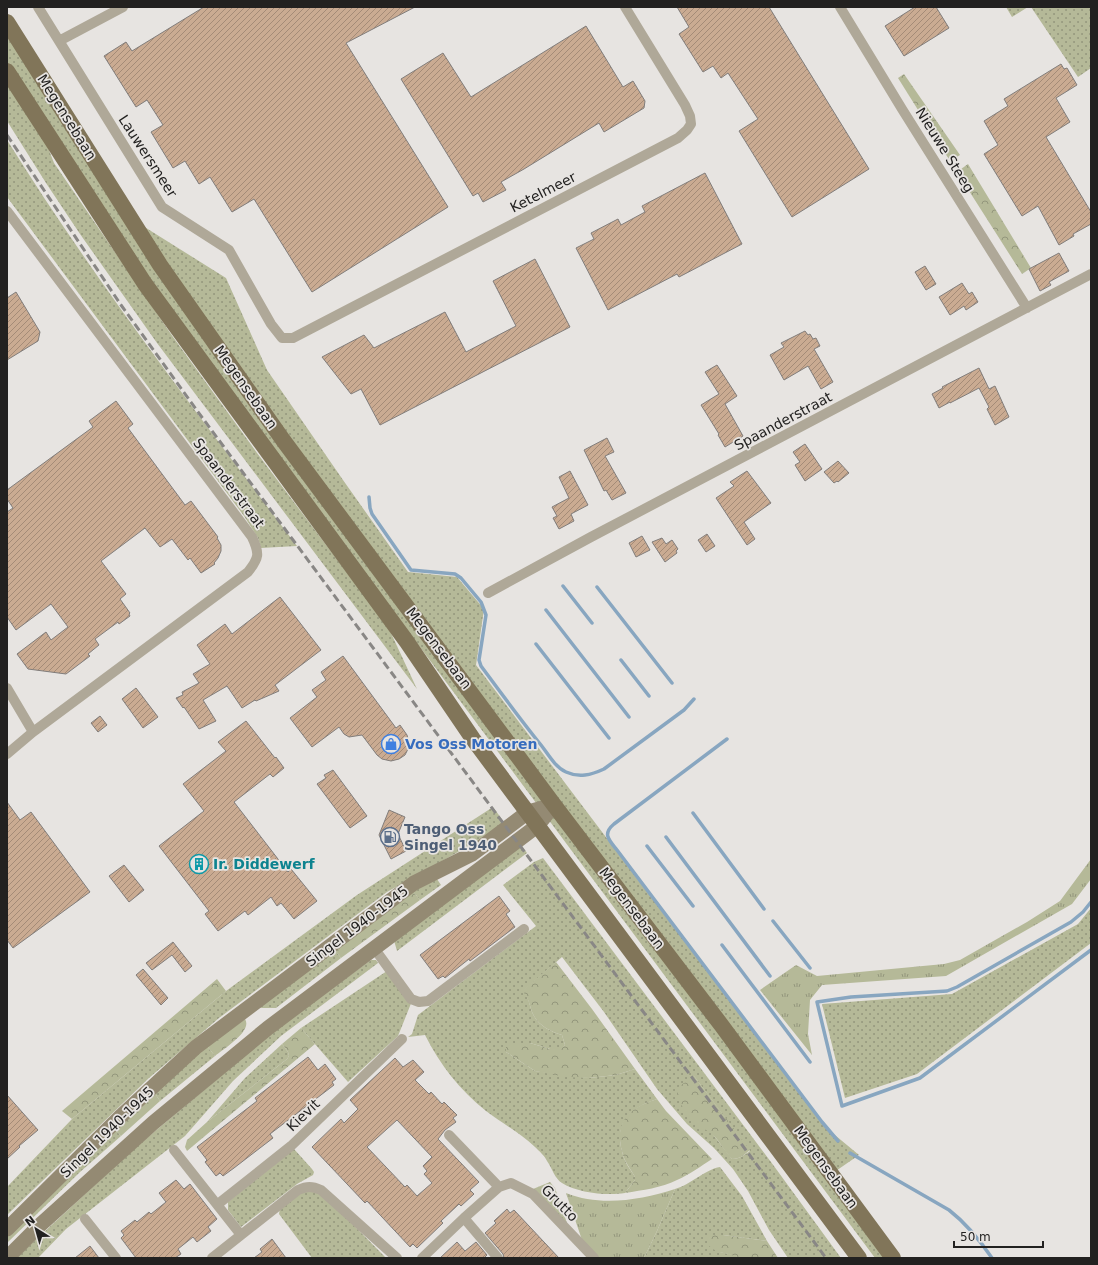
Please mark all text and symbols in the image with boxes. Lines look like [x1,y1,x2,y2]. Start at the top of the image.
street label: Megensebaan [34,71,100,163]
street label: Nieuwe Steeg [913,105,977,195]
street label: Lauwersmeer [115,112,181,200]
street label: Ketelmeer [507,168,579,215]
street label: Megensebaan [211,342,281,432]
street label: Spaanderstraat [731,388,835,453]
street label: Spaanderstraat [190,435,268,531]
street label: Megensebaan [403,604,475,692]
shop icon: Vos Oss Motoren [380,733,402,755]
place label: Vos Oss Motoren [405,736,538,752]
place label: Tango Oss Singel 1940 [404,821,497,853]
fuel station icon: Tango Oss Singel 1940 [379,826,401,848]
building icon: Ir. Diddewerf [188,853,210,875]
place label: Ir. Diddewerf [213,856,316,872]
street label: Megensebaan [596,864,668,952]
street label: Singel 1940-1945 [303,882,411,970]
street label: Singel 1940-1945 [57,1083,157,1181]
street label: Kievit [283,1095,323,1134]
street label: Megensebaan [791,1123,861,1211]
street label: Grutto [538,1181,582,1225]
north arrow [16,1209,56,1249]
text: N [23,1213,38,1229]
scale bar [954,1223,1043,1249]
text: 50 m [960,1230,991,1244]

